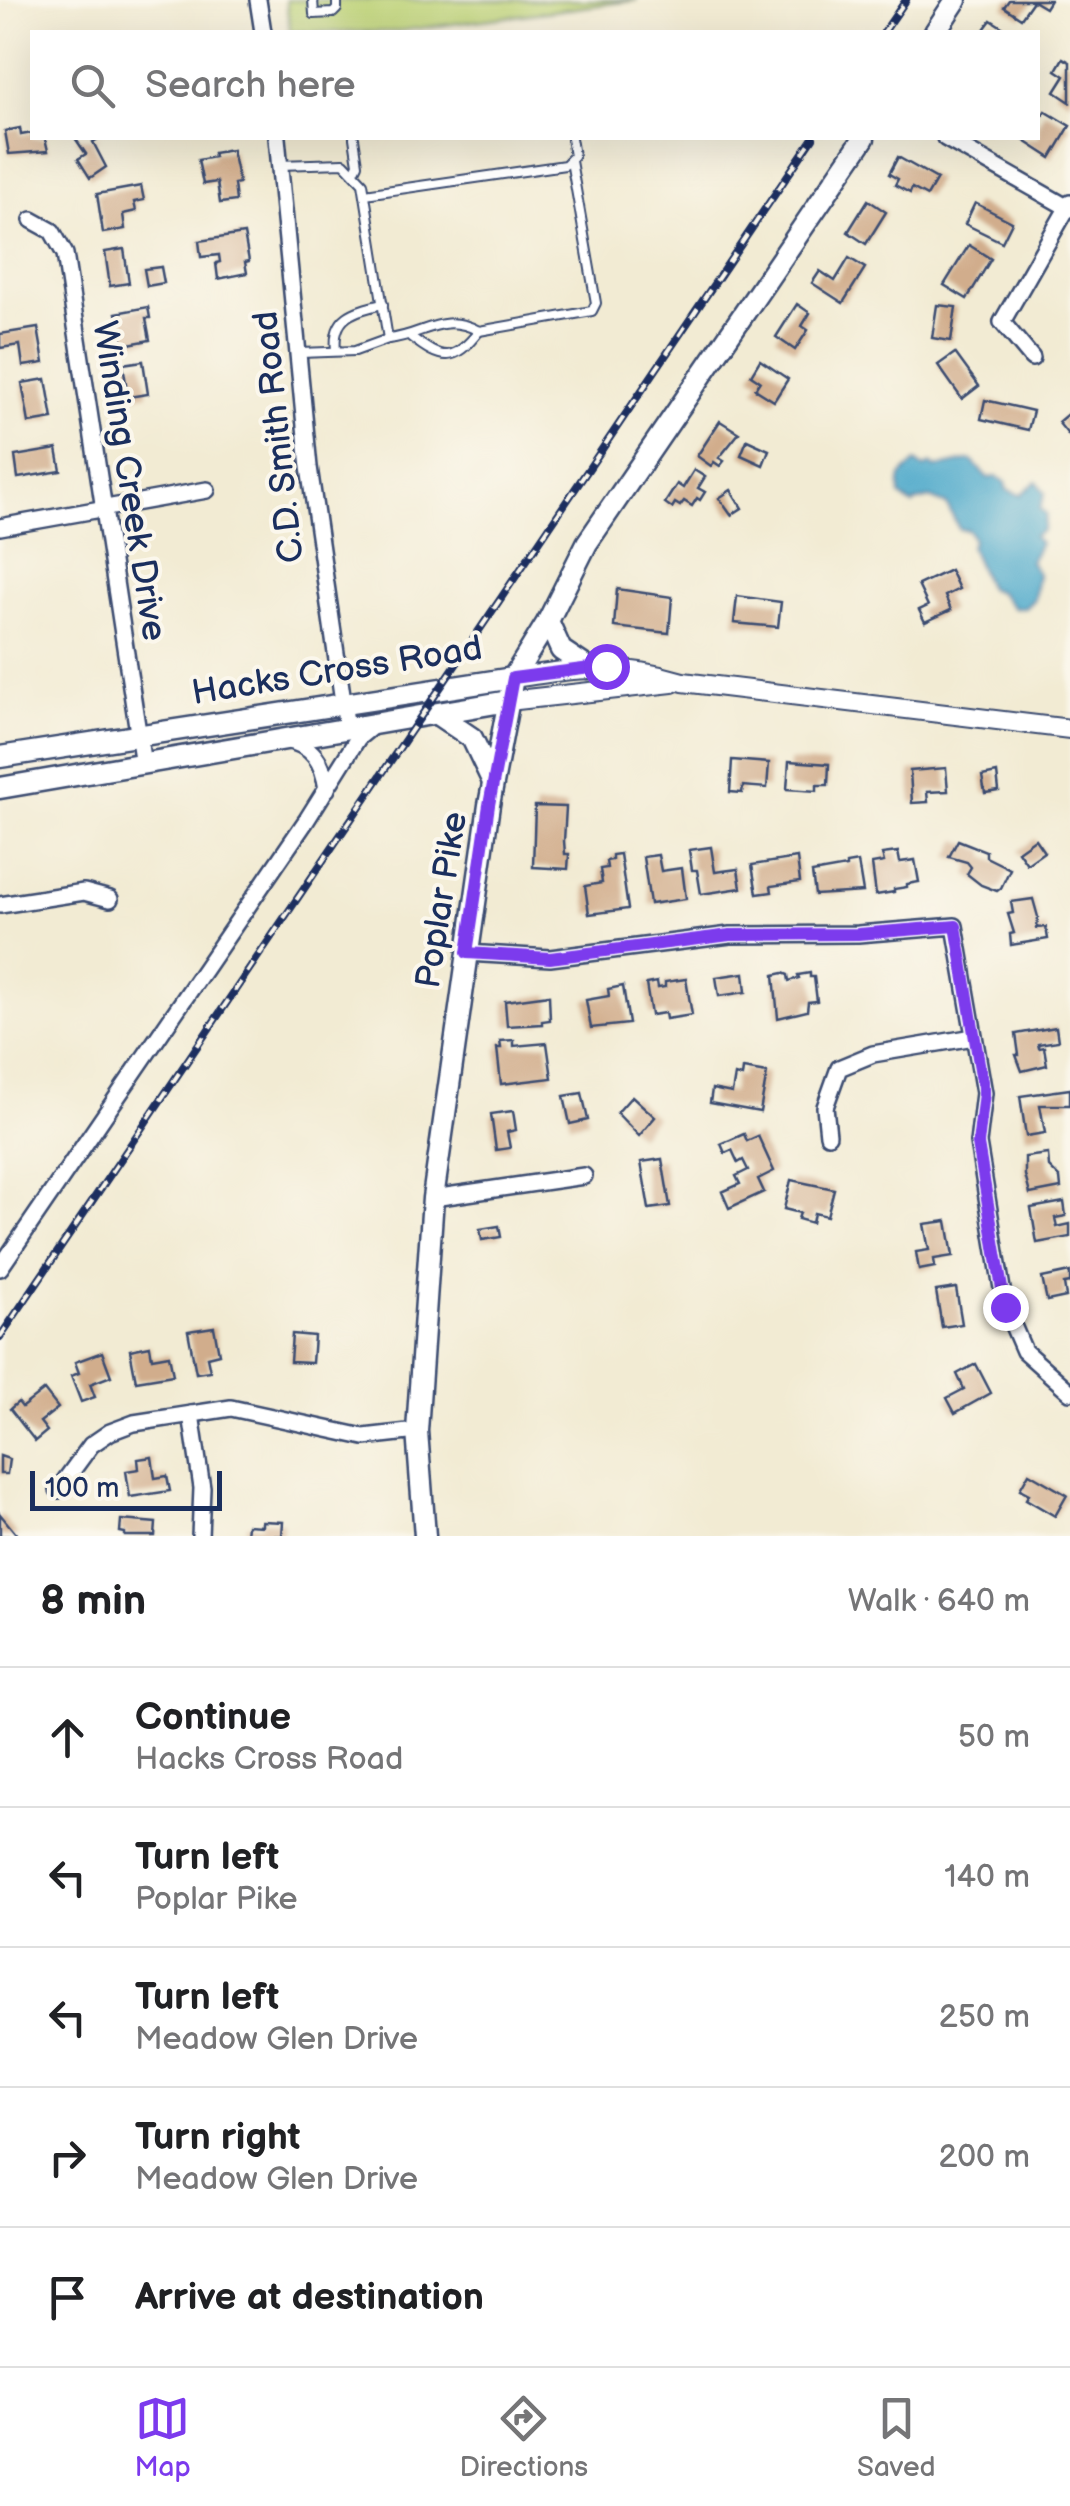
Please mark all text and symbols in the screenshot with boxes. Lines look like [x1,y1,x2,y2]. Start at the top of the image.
search box [30,30,1040,140]
icon: search [65,58,120,113]
text: Search here [145,63,356,108]
street label: C.D. Smith Road [244,309,314,565]
street label: Winding Creek Drive [82,318,176,644]
street label: Hacks Cross Road [189,627,485,715]
route start [584,644,630,690]
street label: Poplar Pike [407,809,477,991]
route end [983,1285,1029,1331]
scale bar [30,1466,222,1510]
text: 100 m [45,1472,119,1505]
text: 8 min [40,1576,146,1627]
text: Walk · 640 m [848,1582,1030,1621]
text: Continue [135,1695,291,1740]
icon: ahead [40,1710,95,1765]
text: 50 m [958,1718,1030,1757]
text: Hacks Cross Road [135,1740,403,1779]
text: Turn left [135,1835,279,1880]
icon: left [40,1850,95,1905]
text: 140 m [944,1858,1030,1897]
text: Poplar Pike [135,1880,298,1919]
text: Turn left [135,1975,279,2020]
icon: left [40,1990,95,2045]
text: 250 m [939,1998,1030,2037]
text: Meadow Glen Drive [135,2020,418,2059]
text: Turn right [135,2115,300,2160]
icon: right [40,2130,95,2185]
text: 200 m [938,2138,1030,2177]
text: Meadow Glen Drive [135,2160,418,2199]
icon: arrive [40,2270,95,2325]
text: Arrive at destination [135,2275,484,2320]
tab: Map [134,2391,191,2484]
tab: Directions [459,2391,588,2484]
tab: Saved [857,2391,936,2484]

